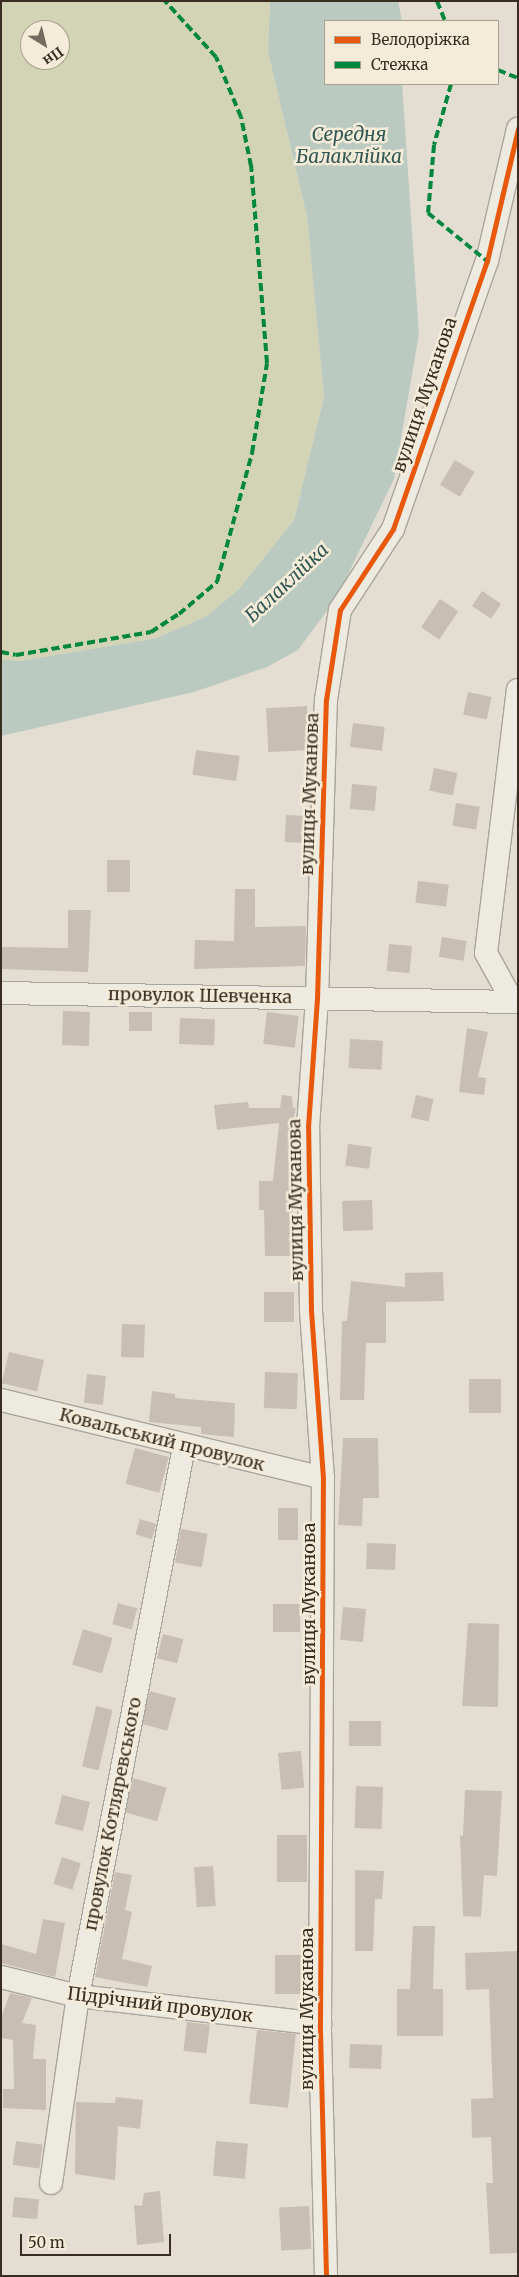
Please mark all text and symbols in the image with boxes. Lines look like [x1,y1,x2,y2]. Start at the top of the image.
north arrow [20,20,70,70]
legend [324,20,499,85]
text: Велодоріжка [371,30,470,49]
text: Пн [39,43,67,70]
text: Стежка [371,55,428,74]
water label: Середня Балаклійка [296,124,402,168]
street label: вулиця Муканова [388,315,462,475]
water label: Балаклійка [241,539,333,627]
street label: вулиця Муканова [296,712,324,876]
street label: провулок Шевченка [108,984,292,1008]
street label: вулиця Муканова [284,1118,308,1282]
street label: Ковальський провулок [57,1404,267,1476]
street label: вулиця Муканова [298,1523,320,1685]
street label: провулок Котляревського [80,1695,146,1933]
street label: вулиця Муканова [296,1928,318,2090]
street label: Підрічний провулок [66,1983,254,2027]
scale bar [22,2224,174,2256]
text: 50 m [28,2233,65,2252]

